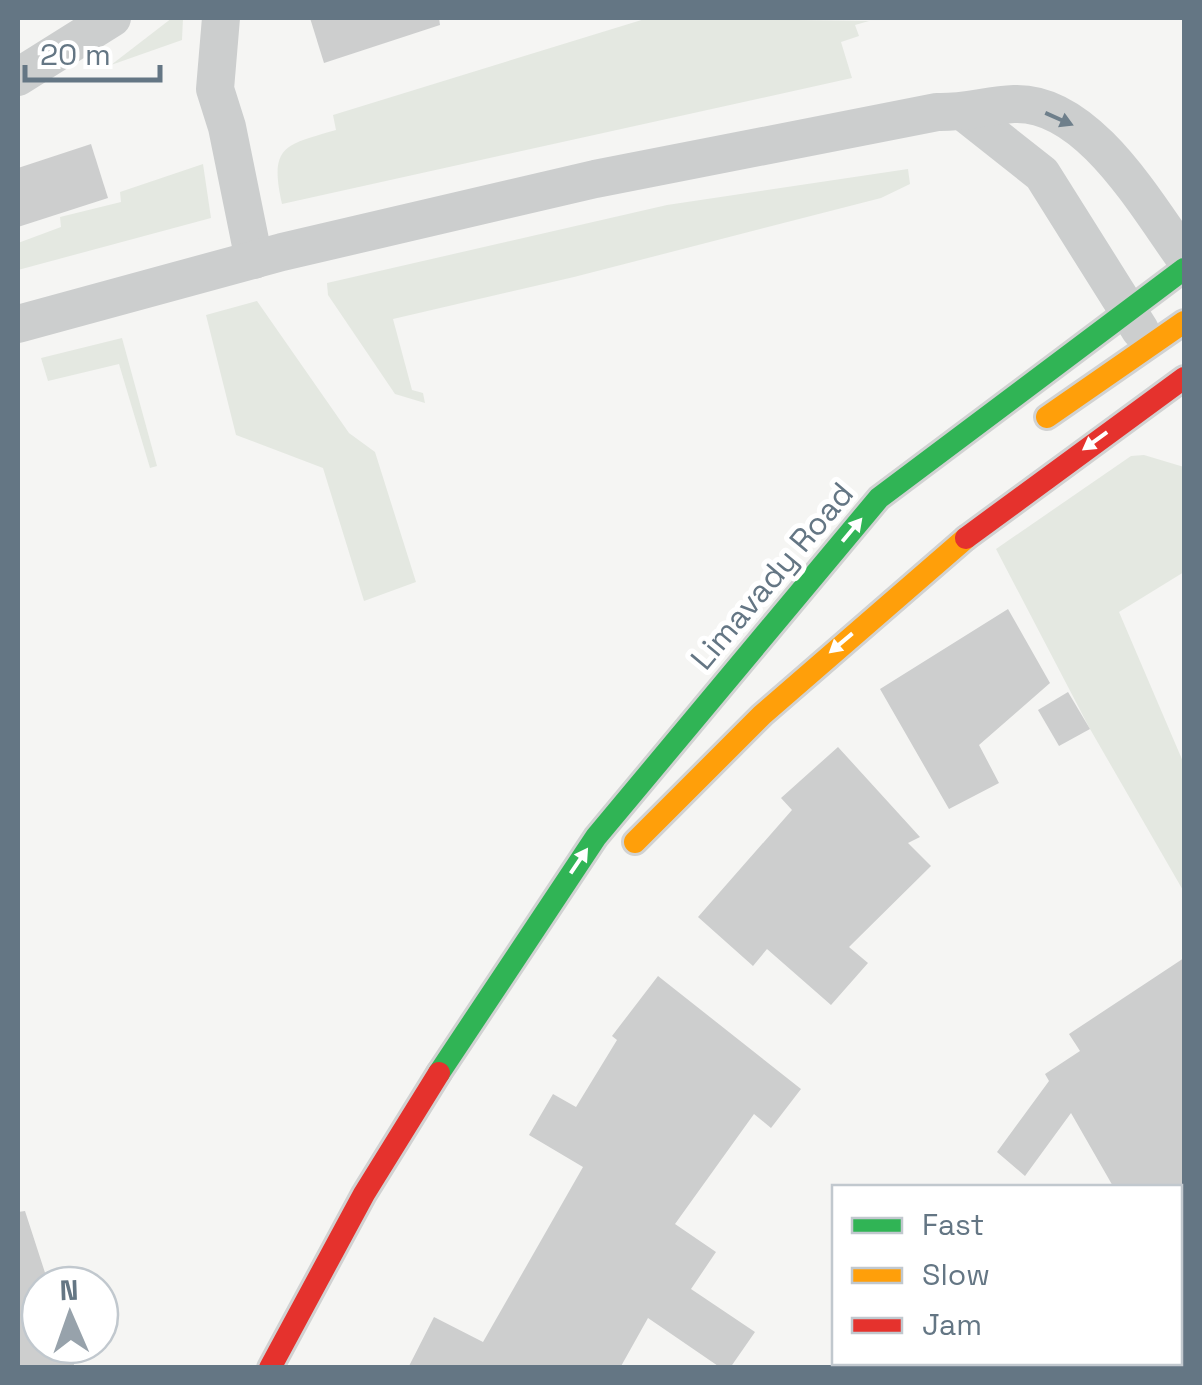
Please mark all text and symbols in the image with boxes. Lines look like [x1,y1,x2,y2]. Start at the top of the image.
scale bar [25,20,160,82]
text: 20 m [40,35,111,74]
one-way arrow [1045,110,1074,127]
one-way arrow [1082,431,1108,450]
street label: Limavady Road [682,474,862,678]
one-way arrow [841,517,862,542]
one-way arrow [829,632,854,654]
one-way arrow [569,848,588,875]
legend [832,1185,1182,1365]
text: Fast [922,1205,984,1244]
text: Slow [922,1255,990,1294]
north arrow [20,1265,120,1365]
text: N [59,1272,79,1308]
text: Jam [922,1305,982,1344]

